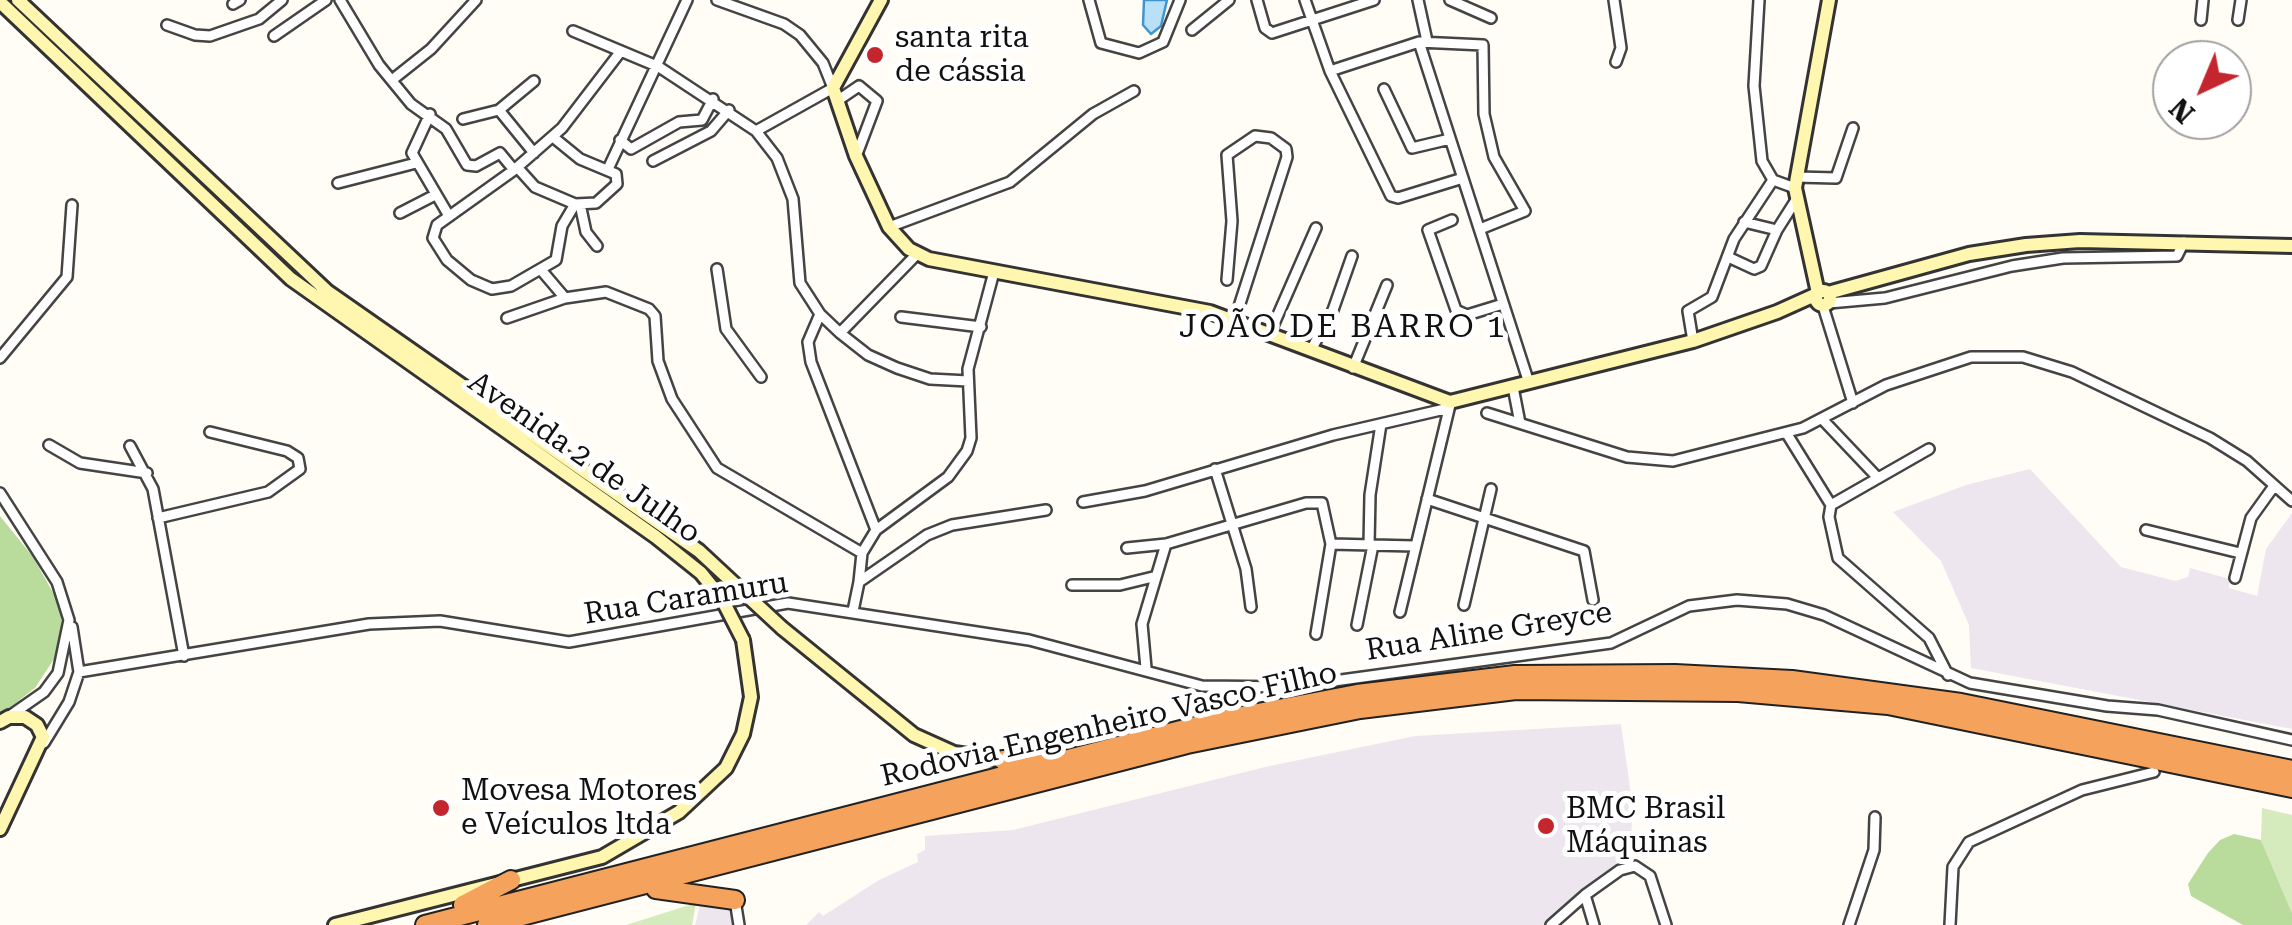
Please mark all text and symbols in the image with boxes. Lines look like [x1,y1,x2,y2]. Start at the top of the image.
place label: santa rita de cássia [895,20,1029,90]
north arrow [2152,40,2252,140]
marker: santa rita de cássia [864,44,886,66]
text: N [2163,91,2201,130]
district label: JOÃO DE BARRO 1 [1179,309,1507,347]
street label: Avenida 2 de Julho [461,364,707,552]
street label: Rua Caramuru [582,565,790,633]
street label: Rua Aline Greyce [1363,595,1615,669]
street label: Rodovia Engenheiro Vasco Filho [877,655,1341,795]
place label: Movesa Motores e Veículos ltda [461,773,697,844]
place label: BMC Brasil Máquinas [1566,791,1725,862]
marker: Movesa Motores e Veículos ltda [430,797,452,819]
marker: BMC Brasil Máquinas [1535,815,1557,837]

